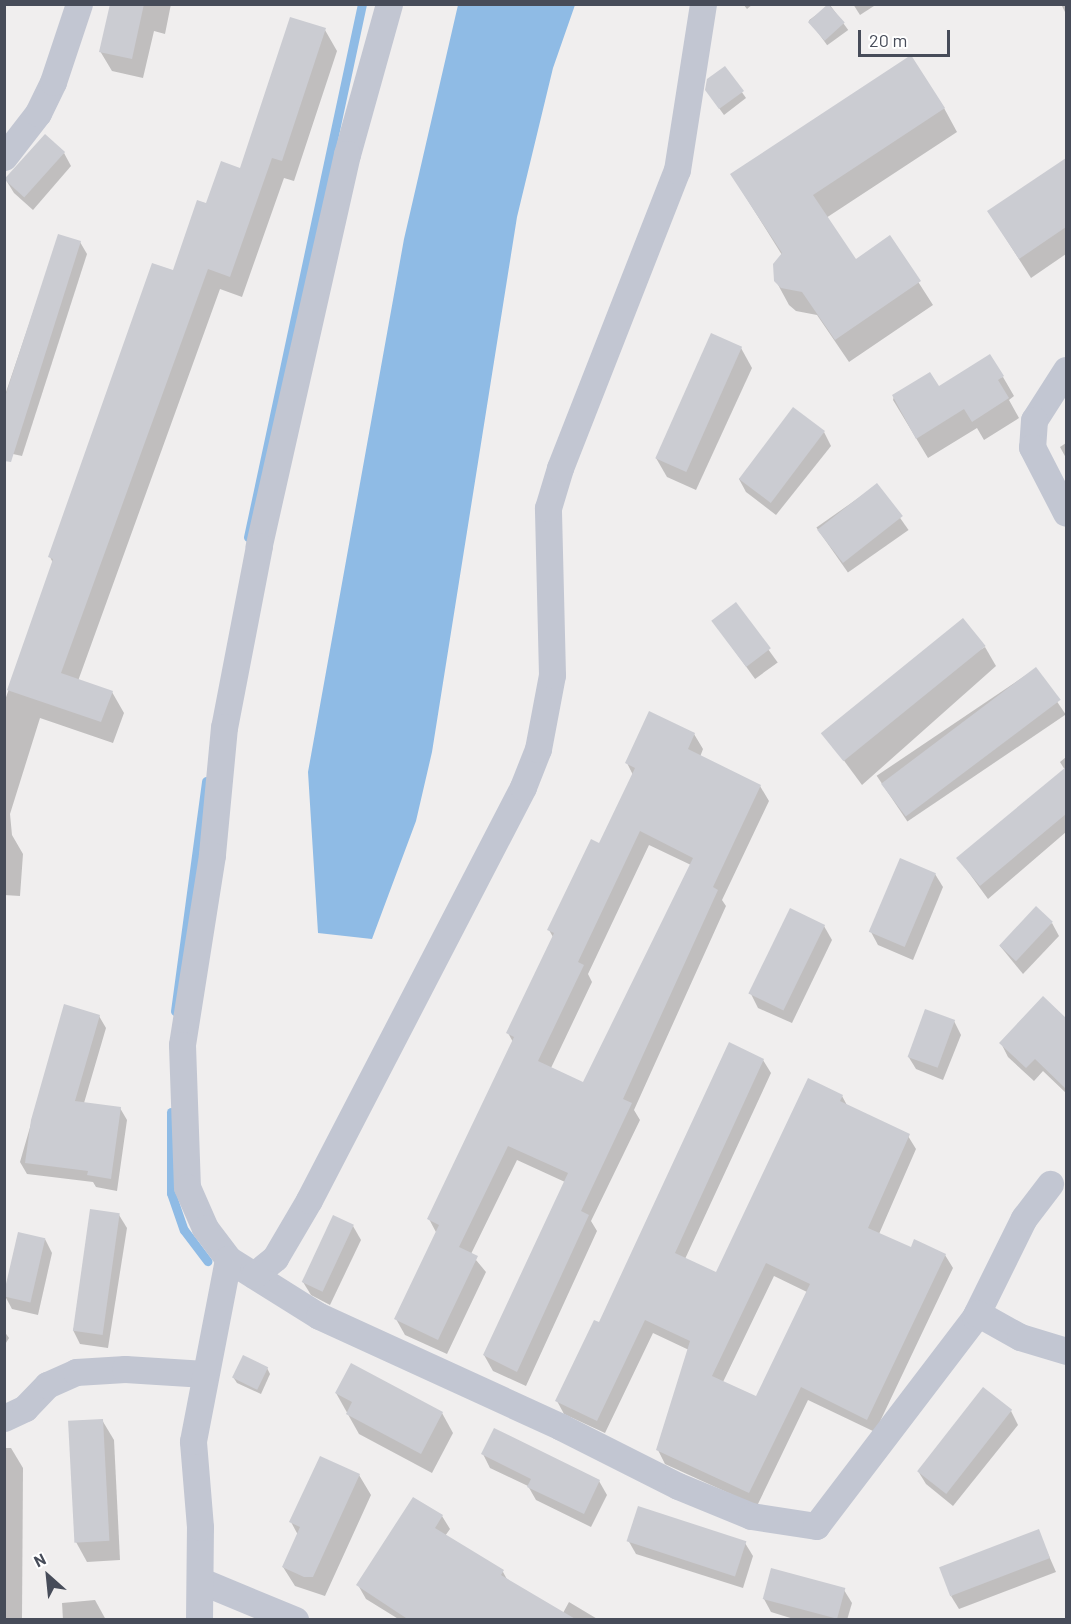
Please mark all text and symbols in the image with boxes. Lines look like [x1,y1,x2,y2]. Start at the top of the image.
scale bar [861,18,952,56]
text: 20 m [869,29,907,51]
north arrow [18,1546,78,1606]
text: N [31,1549,49,1570]

